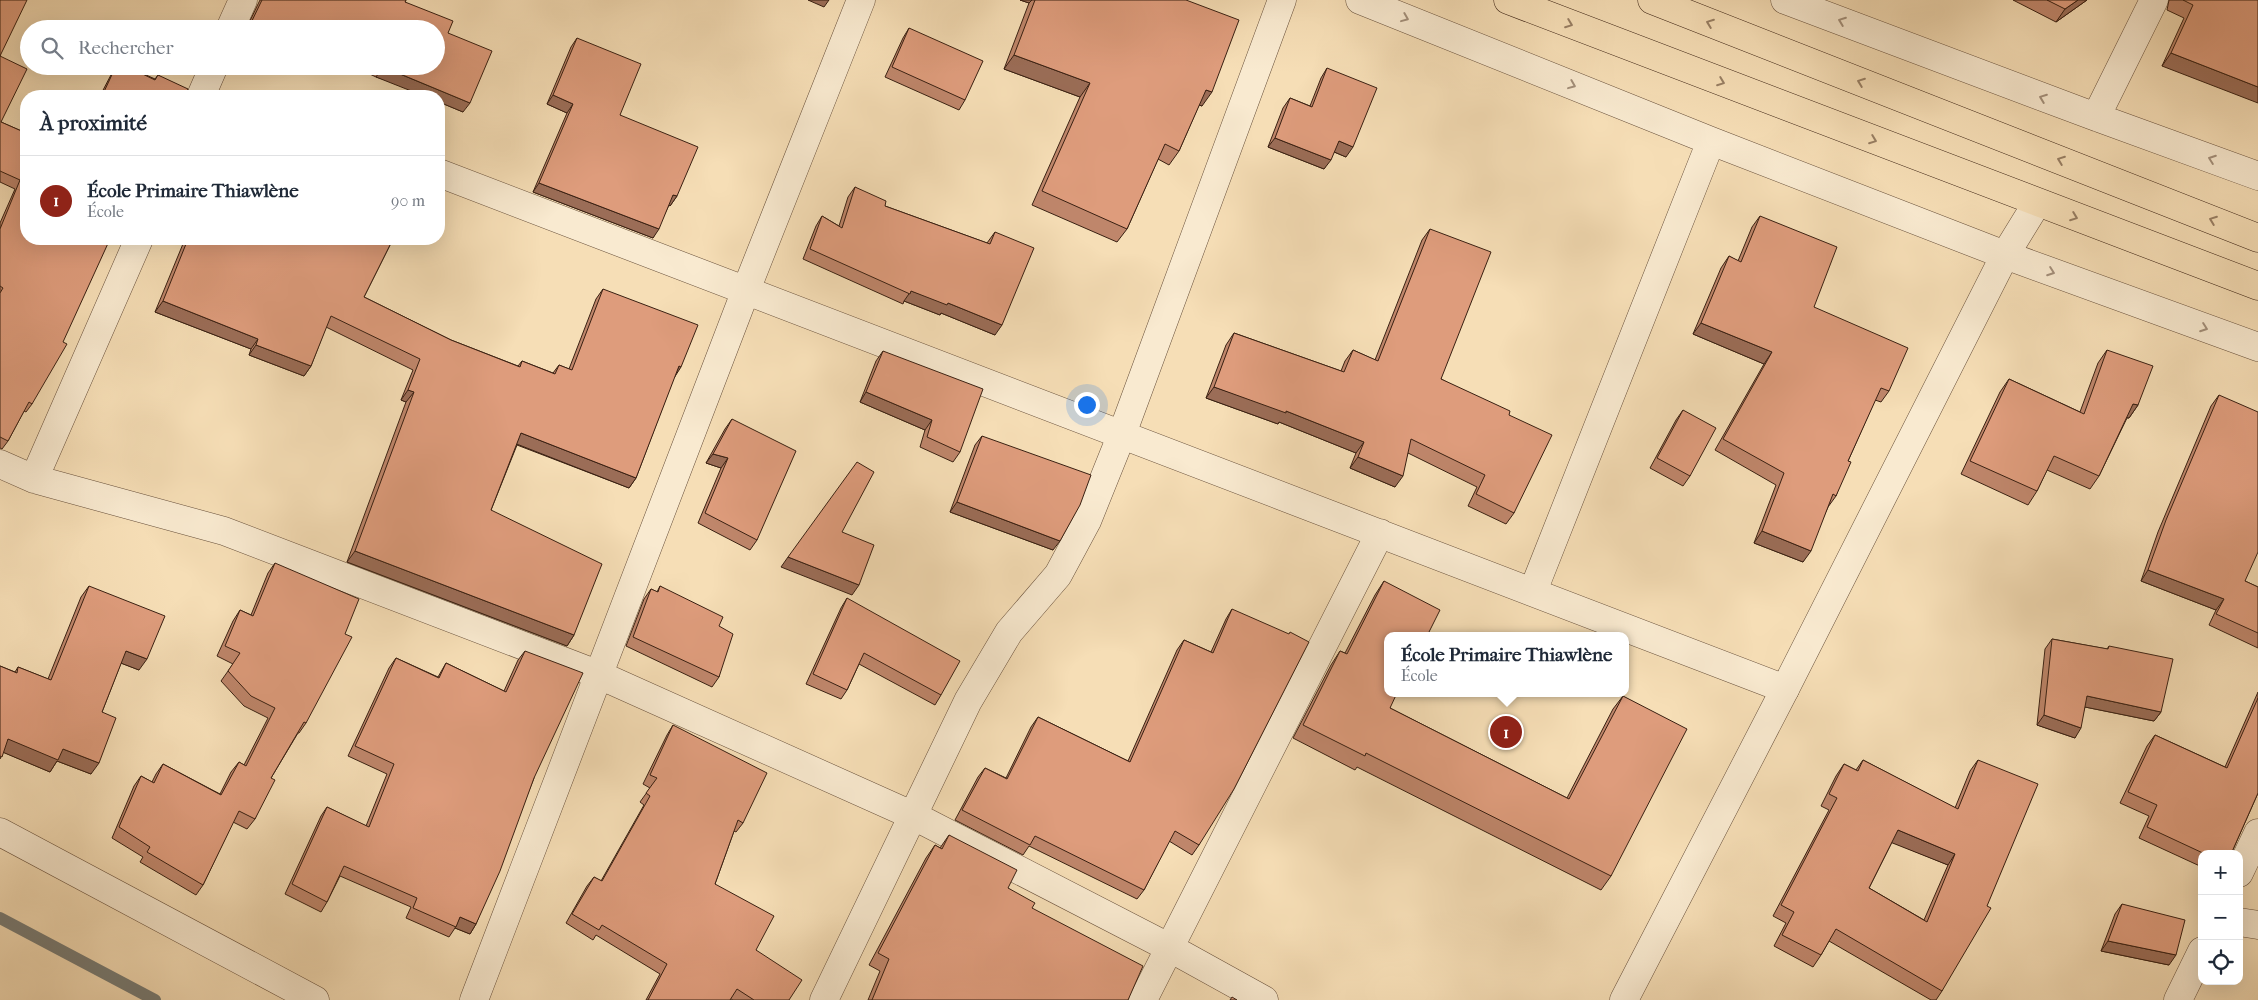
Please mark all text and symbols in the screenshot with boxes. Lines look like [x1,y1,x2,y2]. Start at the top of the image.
one-way arrow [1401,12,1409,22]
one-way arrow [1838,17,1847,28]
one-way arrow [1565,18,1573,28]
one-way arrow [1706,19,1715,29]
search box [20,20,445,75]
icon: search [38,34,66,62]
text: Rechercher [78,37,174,59]
one-way arrow [1716,76,1725,86]
one-way arrow [1857,78,1866,88]
one-way arrow [1568,80,1576,90]
one-way arrow [2039,93,2048,104]
text: À proximité [40,111,147,135]
one-way arrow [1868,134,1877,144]
one-way arrow [2208,155,2217,165]
one-way arrow [2057,156,2066,167]
text: École Primaire Thiawlène [87,180,299,202]
text: 1 [53,191,59,210]
text: 90 m [391,191,425,210]
text: École [87,202,124,221]
one-way arrow [2069,211,2078,221]
one-way arrow [2209,216,2217,226]
one-way arrow [2046,266,2055,276]
one-way arrow [2199,322,2207,332]
your location [1074,392,1100,418]
popup [1384,632,1629,697]
text: École Primaire Thiawlène [1401,644,1612,666]
text: École [1401,666,1438,685]
pin: 1 [1490,713,1522,751]
map controls [2198,850,2243,985]
button: + [2198,850,2243,895]
button: − [2198,895,2243,940]
button: locate [2198,940,2243,985]

